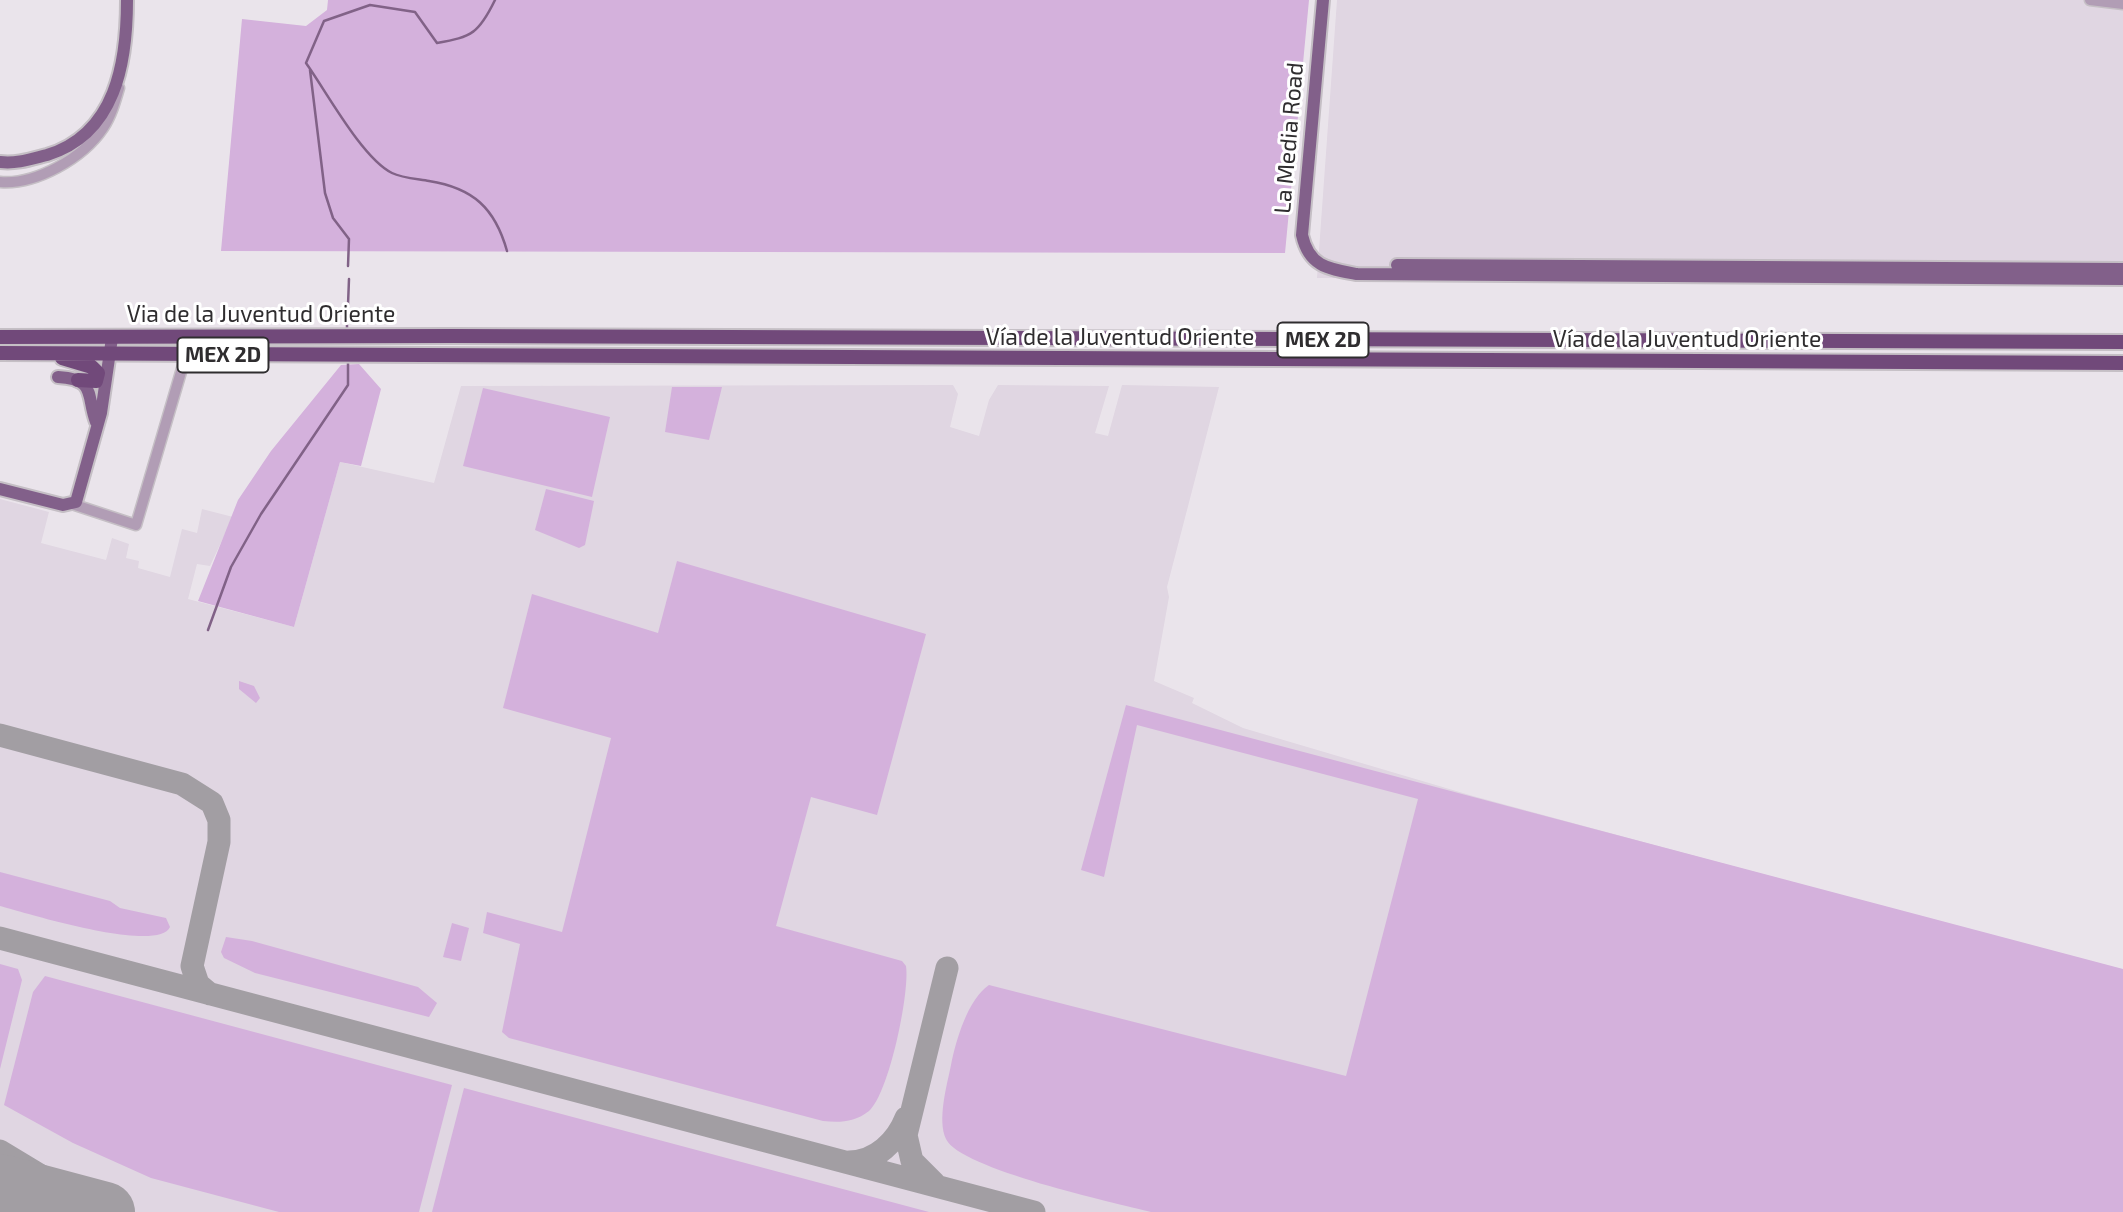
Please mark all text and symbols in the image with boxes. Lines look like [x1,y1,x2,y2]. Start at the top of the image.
street label: La Media Road [1269,61,1309,215]
street label: Via de la Juventud Oriente [127,300,395,328]
road number: MEX 2D [1278,322,1368,358]
street label: Vía de la Juventud Oriente [986,323,1254,351]
street label: Vía de la Juventud Oriente [1553,325,1821,353]
road number: MEX 2D [178,338,268,372]

